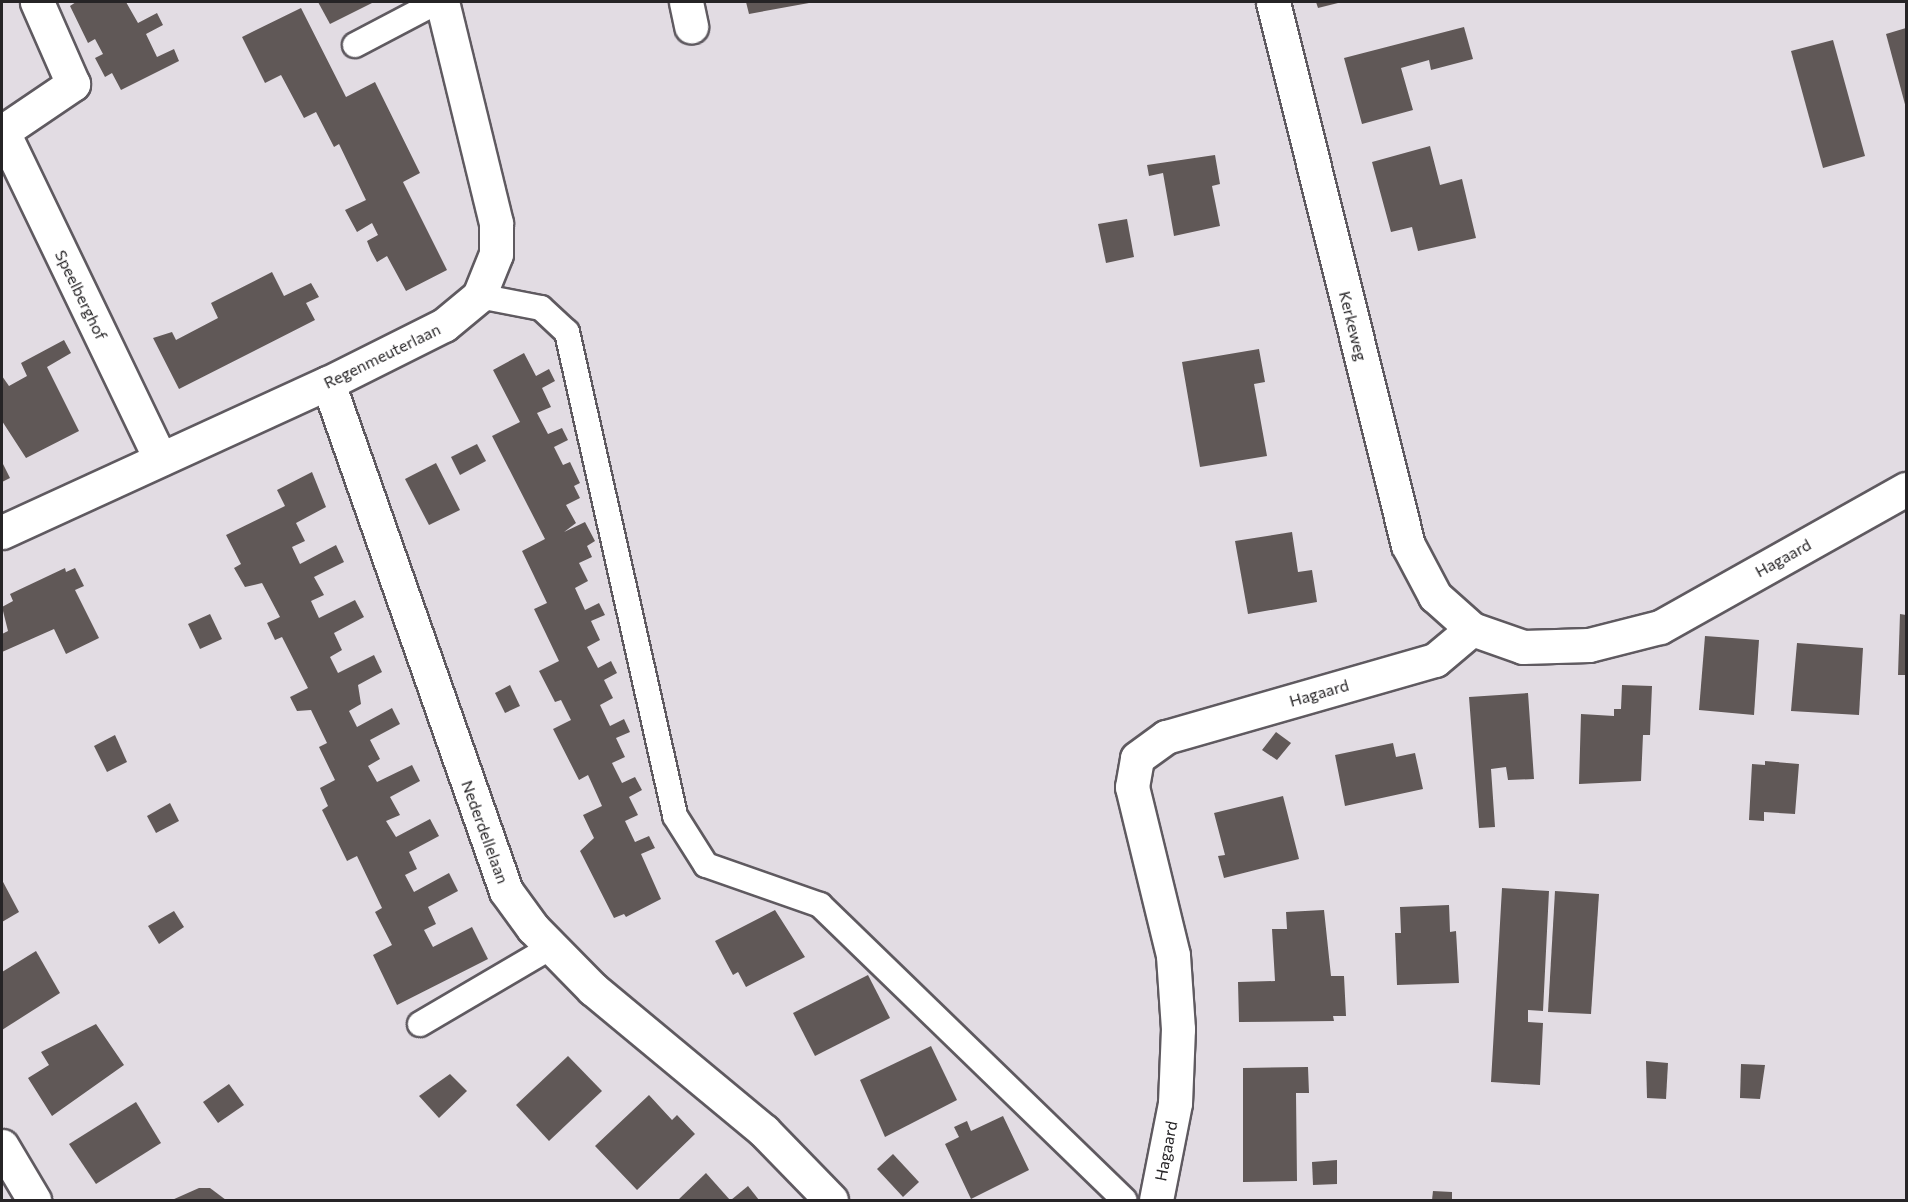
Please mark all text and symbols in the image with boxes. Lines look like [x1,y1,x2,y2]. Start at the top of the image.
street label: Speelberghof [51,247,111,343]
street label: Kerkeweg [1335,289,1371,363]
street label: Regenmeuterlaan [321,319,443,393]
street label: Hagaard [1752,535,1814,581]
street label: Hagaard [1287,675,1351,711]
street label: Nederdellelaan [457,778,513,886]
street label: Hagaard [1151,1119,1181,1183]

